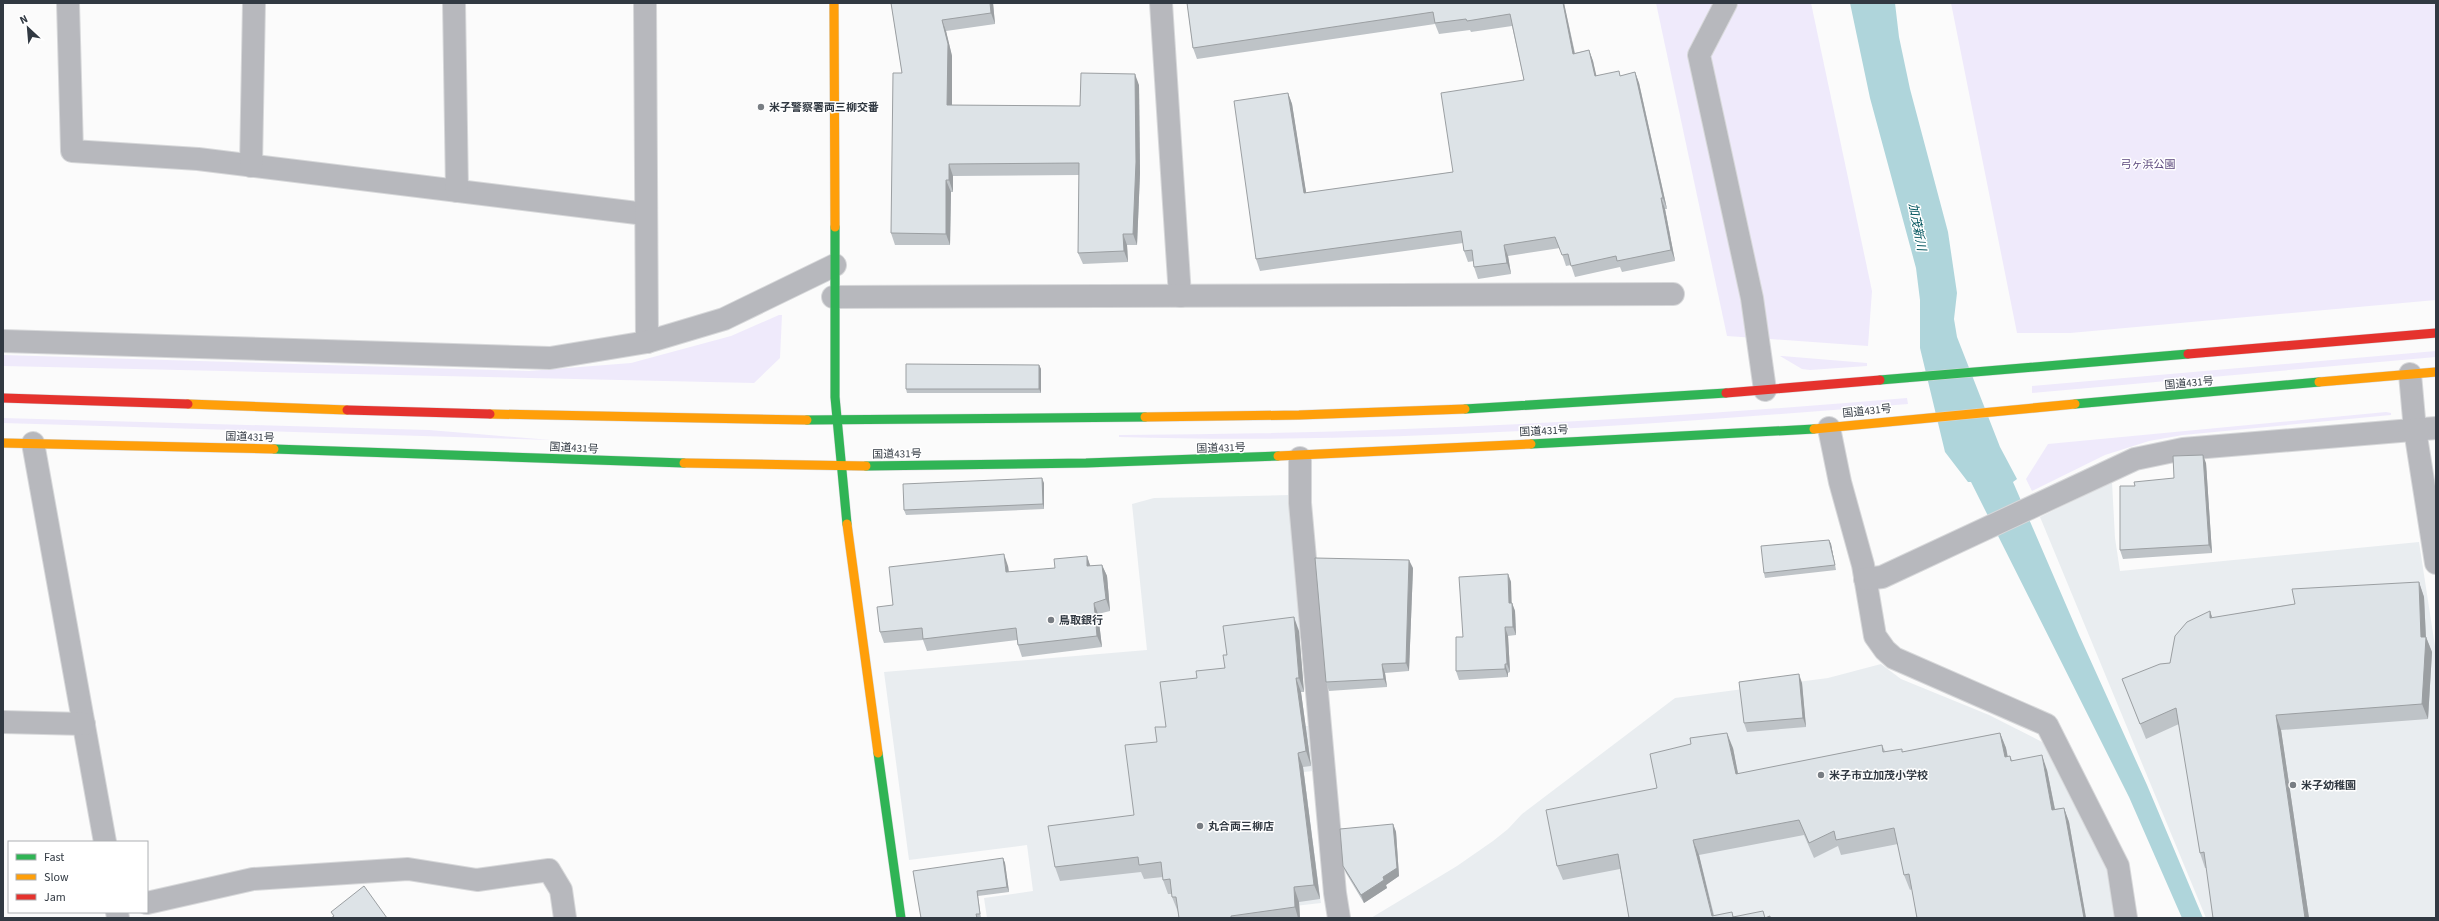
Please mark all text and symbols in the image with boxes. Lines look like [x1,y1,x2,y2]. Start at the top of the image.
north arrow [8,8,48,48]
text: N [17,11,30,28]
place label: 米子警察署両三柳交番 [769,100,879,115]
marker: 米子警察署両三柳交番 [756,102,766,112]
park label: 弓ヶ浜公園 [2121,157,2176,172]
water label: 加茂新川 [1904,202,1930,254]
street label: 国道431号 [2164,373,2214,393]
street label: 国道431号 [1842,401,1892,421]
street label: 国道431号 [1519,422,1569,440]
street label: 国道431号 [225,429,275,445]
street label: 国道431号 [549,439,599,457]
street label: 国道431号 [1196,440,1246,456]
street label: 国道431号 [872,446,922,462]
place label: 鳥取銀行 [1059,613,1103,628]
marker: 鳥取銀行 [1046,615,1056,625]
place label: 米子市立加茂小学校 [1829,768,1928,783]
marker: 米子市立加茂小学校 [1816,770,1826,780]
place label: 米子幼稚園 [2301,778,2356,793]
marker: 米子幼稚園 [2288,780,2298,790]
place label: 丸合両三柳店 [1208,819,1274,834]
marker: 丸合両三柳店 [1195,821,1205,831]
legend [8,841,148,913]
text: Fast [44,849,64,866]
text: Slow [44,869,69,886]
text: Jam [44,889,66,906]

